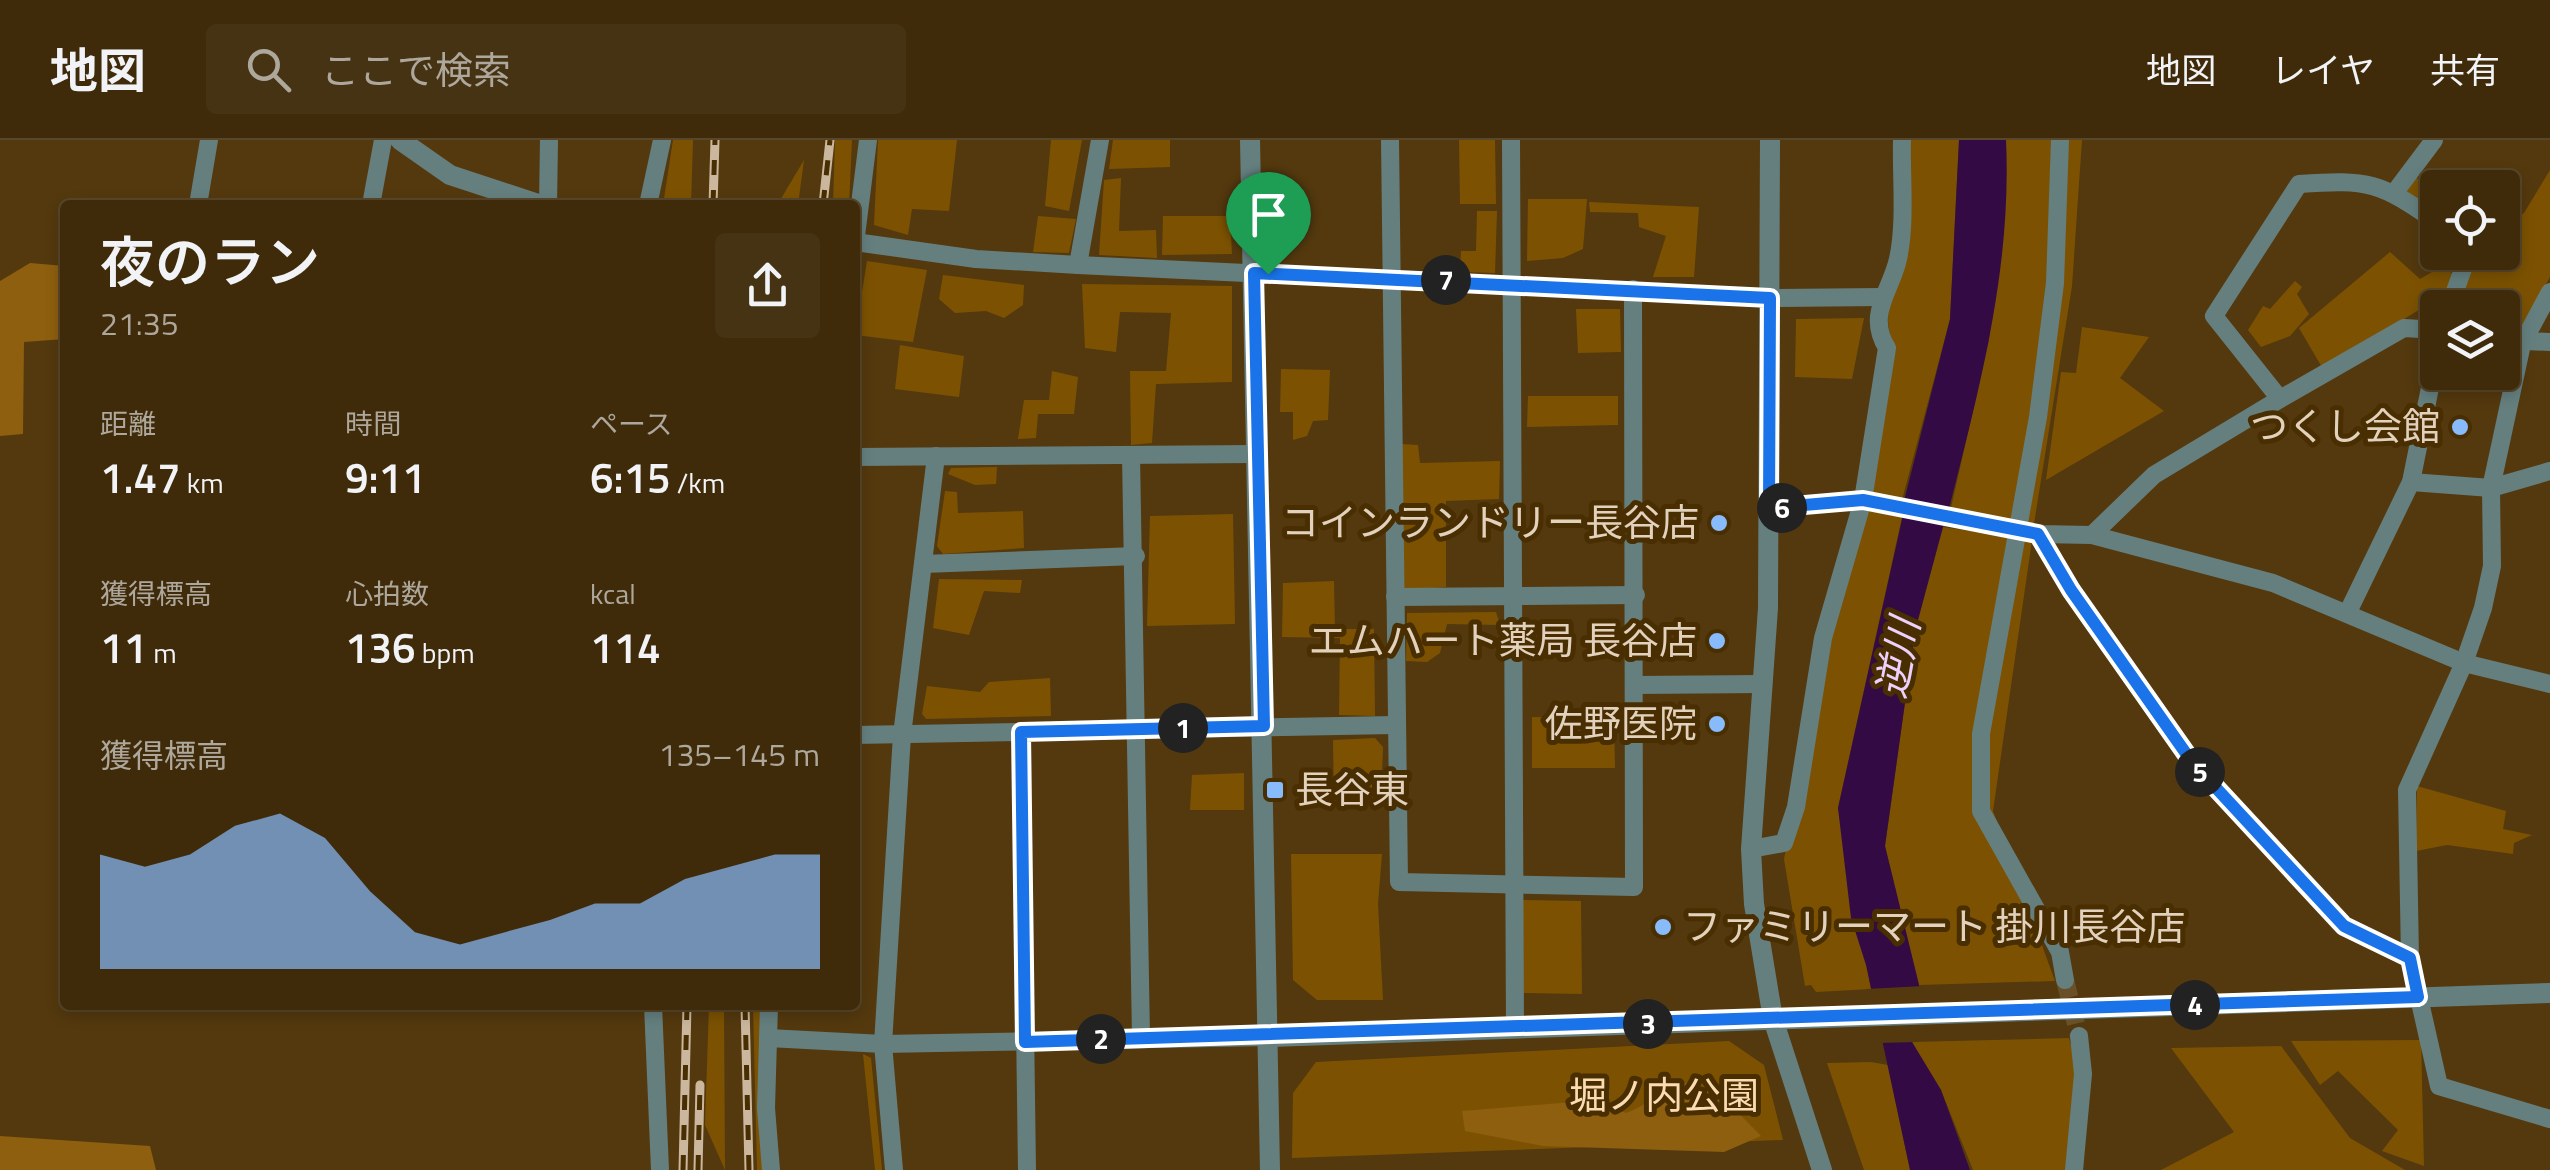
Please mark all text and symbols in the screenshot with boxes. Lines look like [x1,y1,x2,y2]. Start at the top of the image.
search box [206,24,906,114]
text: 地図 [50,34,146,107]
text: ここで検索 [321,41,511,99]
icon: search [241,42,296,97]
text: 地図 [2146,43,2216,97]
text: レイヤ [2271,43,2375,97]
text: 共有 [2430,43,2500,97]
map controls [2420,170,2520,390]
button: locate [2420,170,2520,270]
pin [1226,172,1311,275]
icon: arrive [1241,187,1296,242]
text: 夜のラン [100,220,320,303]
button: share [715,233,820,338]
pin: 7 [1421,255,1471,305]
text: 7 [1438,258,1454,301]
button: layers [2420,290,2520,390]
text: 21:35 [100,299,179,347]
place label: つくし会館 [2250,397,2440,455]
text: 距離 [100,402,156,445]
text: 時間 [345,402,401,445]
text: ペース [590,402,673,445]
marker: つくし会館 [2449,416,2471,438]
text: 1.47 [100,445,181,509]
text: 9:11 [345,445,426,509]
text: 6:15 [590,445,671,509]
text: km [181,461,224,504]
text: /km [671,461,725,504]
pin: 6 [1757,483,1807,533]
text: 6 [1774,486,1790,529]
place label: コインランドリー長谷店 [1281,493,1699,551]
marker: コインランドリー長谷店 [1708,512,1730,534]
text: 獲得標高 [100,572,212,615]
text: 心拍数 [345,572,429,615]
text: kcal [590,572,636,615]
water label: 逆川 [1860,609,1936,703]
place label: エムハート薬局 長谷店 [1309,611,1697,669]
text: 11 [100,615,147,679]
text: 136 [345,615,416,679]
text: 114 [590,615,661,679]
marker: エムハート薬局 長谷店 [1706,630,1728,652]
text: m [147,631,177,674]
text: bpm [416,631,475,674]
place label: 佐野医院 [1545,694,1697,752]
pin: 1 [1158,703,1208,753]
text: 1 [1175,706,1191,749]
marker: 佐野医院 [1706,713,1728,735]
text: 135–145 m [658,730,820,778]
text: 獲得標高 [100,731,228,779]
pin: 5 [2175,747,2225,797]
text: 5 [2192,750,2208,793]
place label: 長谷東 [1295,760,1409,818]
marker: 長谷東 [1264,779,1286,801]
place label: ファミリーマート 掛川長谷店 [1683,897,2185,955]
marker: ファミリーマート 掛川長谷店 [1652,916,1674,938]
pin: 4 [2170,980,2220,1030]
text: 4 [2187,983,2203,1026]
pin: 3 [1623,999,1673,1049]
text: 3 [1640,1002,1656,1045]
pin: 2 [1076,1014,1126,1064]
text: 2 [1093,1017,1109,1060]
park label: 堀ノ内公園 [1569,1066,1759,1124]

